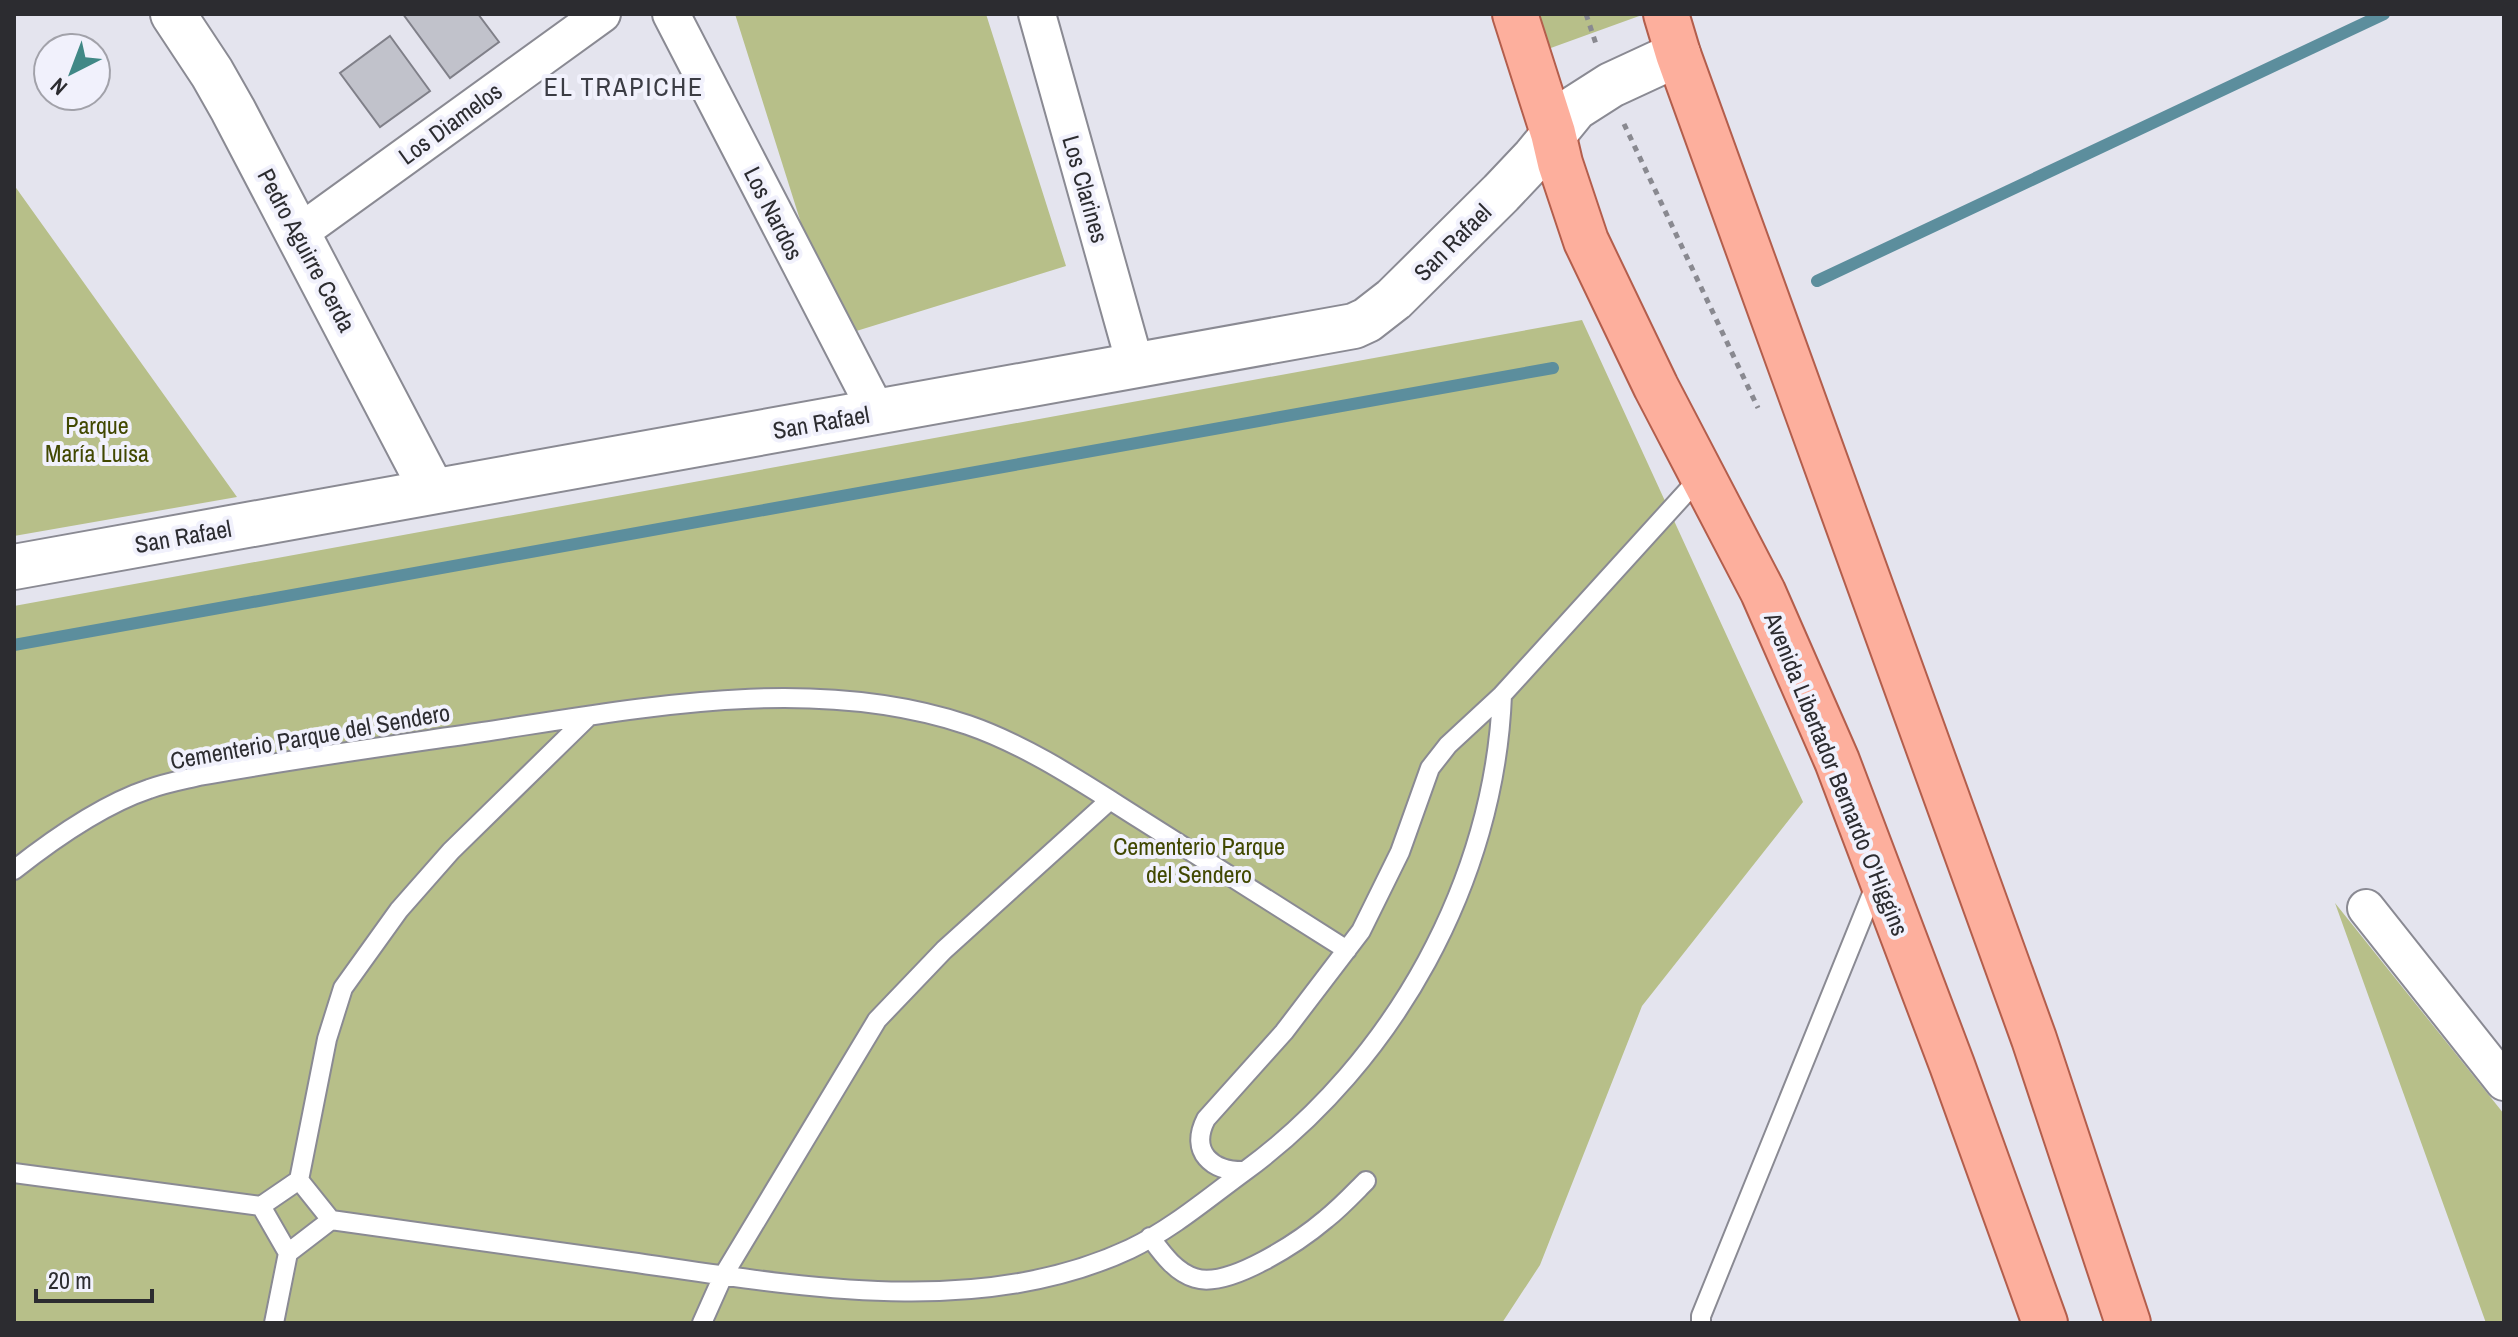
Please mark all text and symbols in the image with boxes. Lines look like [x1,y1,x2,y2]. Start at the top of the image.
north arrow [32,32,112,112]
district label: EL TRAPICHE [544,69,704,104]
text: N [44,71,73,102]
street label: Los Diamelos [392,75,508,171]
street label: Los Clarines [1055,131,1117,247]
street label: Los Nardos [737,161,811,265]
street label: Pedro Aguirre Cerda [250,163,364,337]
street label: San Rafael [1406,196,1498,288]
street label: San Rafael [770,398,872,446]
park label: Parque María Luisa [45,409,149,469]
street label: San Rafael [132,512,234,560]
street label: Avenida Libertador Bernardo O'Higgins [1757,607,1917,940]
street label: Cementerio Parque del Sendero [168,696,452,776]
park label: Cementerio Parque del Sendero [1113,830,1285,890]
scale bar [36,1253,152,1303]
text: 20 m [48,1264,92,1296]

